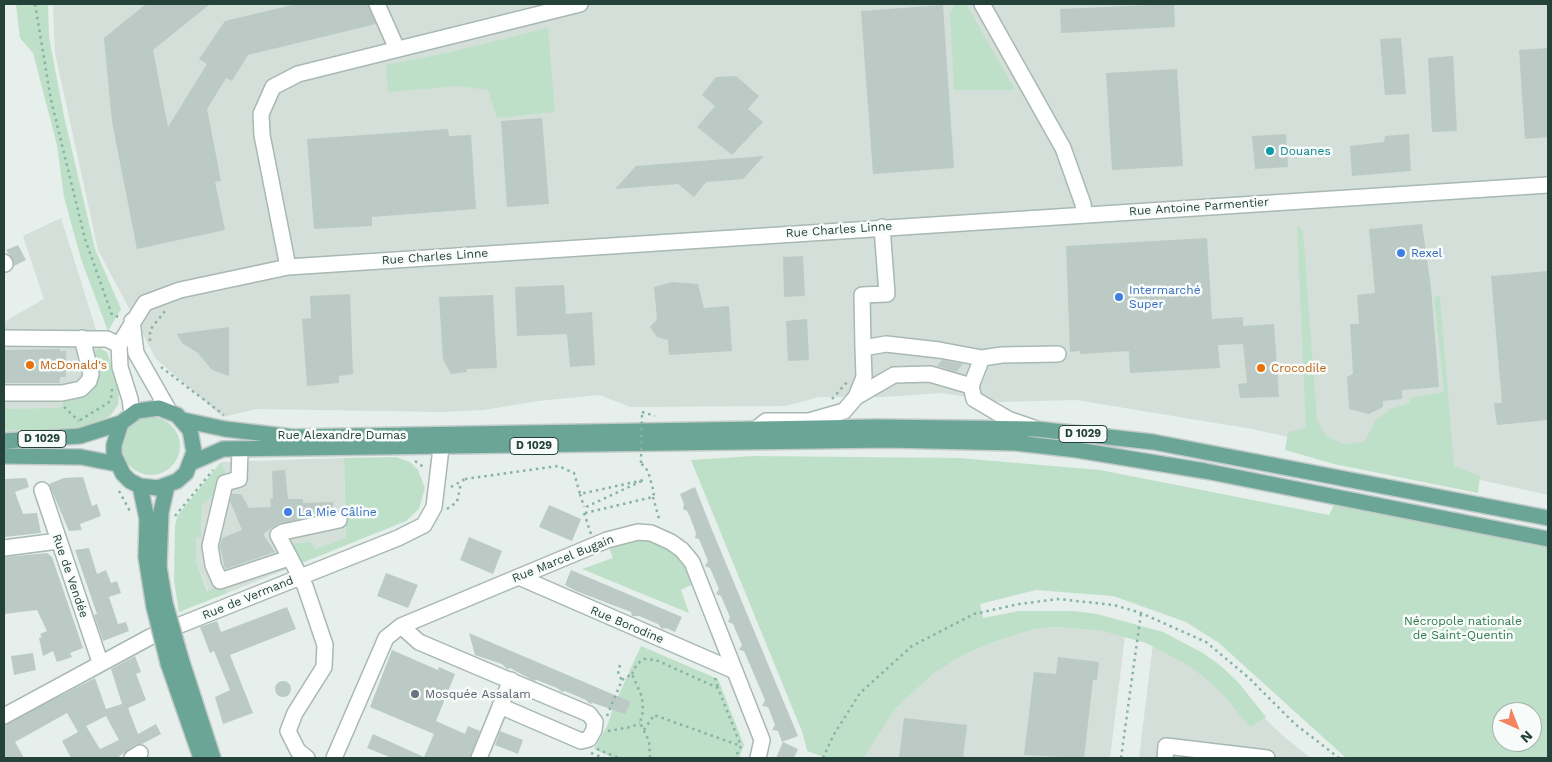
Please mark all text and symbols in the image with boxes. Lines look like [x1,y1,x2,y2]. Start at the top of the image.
place label: Douanes [1280,144,1331,158]
marker: Douanes [1264,145,1276,157]
street label: Rue Antoine Parmentier [1129,195,1269,219]
street label: Rue Charles Linne [785,219,893,241]
street label: Rue Charles Linne [381,246,489,268]
place label: Rexel [1411,246,1442,260]
marker: Rexel [1395,247,1407,259]
place label: Intermarché Super [1129,283,1201,311]
marker: Intermarché Super [1113,291,1125,303]
place label: McDonald's [40,358,107,372]
marker: McDonald's [24,359,36,371]
place label: Crocodile [1271,361,1326,375]
marker: Crocodile [1255,362,1267,374]
road number: D 1029 [1059,426,1107,442]
street label: Rue Alexandre Dumas [278,428,406,442]
road number: D 1029 [18,430,66,448]
road number: D 1029 [510,438,558,454]
place label: La Mie Câline [298,505,377,519]
marker: La Mie Câline [282,506,294,518]
street label: Rue de Vendée [49,532,91,620]
street label: Rue Marcel Bugain [510,532,616,586]
street label: Rue de Vermand [200,573,296,623]
street label: Rue Borodine [588,603,666,647]
park label: Nécropole nationale de Saint-Quentin [1404,614,1522,642]
place label: Mosquée Assalam [425,687,531,701]
marker: Mosquée Assalam [409,688,421,700]
north arrow [1492,702,1542,752]
text: N [1517,728,1536,746]

